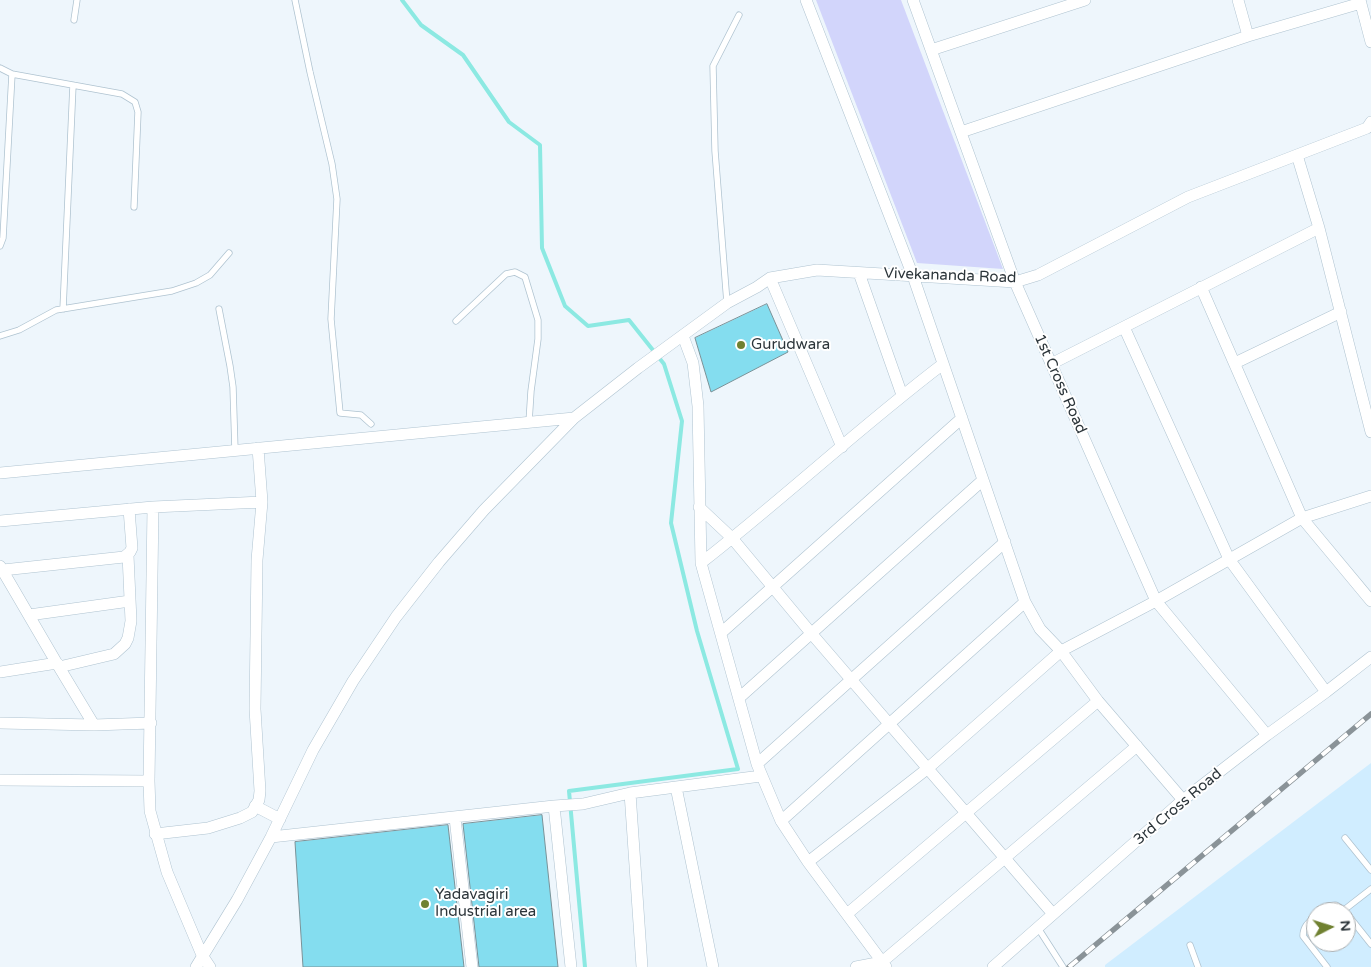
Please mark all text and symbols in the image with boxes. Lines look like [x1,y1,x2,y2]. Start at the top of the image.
street label: Vivekananda Road [883,265,1017,287]
street label: 1st Cross Road [1030,331,1090,437]
place label: Gurudwara [751,336,830,354]
marker: Gurudwara [735,339,747,351]
street label: 3rd Cross Road [1130,765,1226,849]
place label: Yadavagiri Industrial area [435,886,536,921]
marker: Yadavagiri Industrial area [419,898,431,910]
north arrow [1306,902,1356,952]
text: N [1336,919,1354,932]

